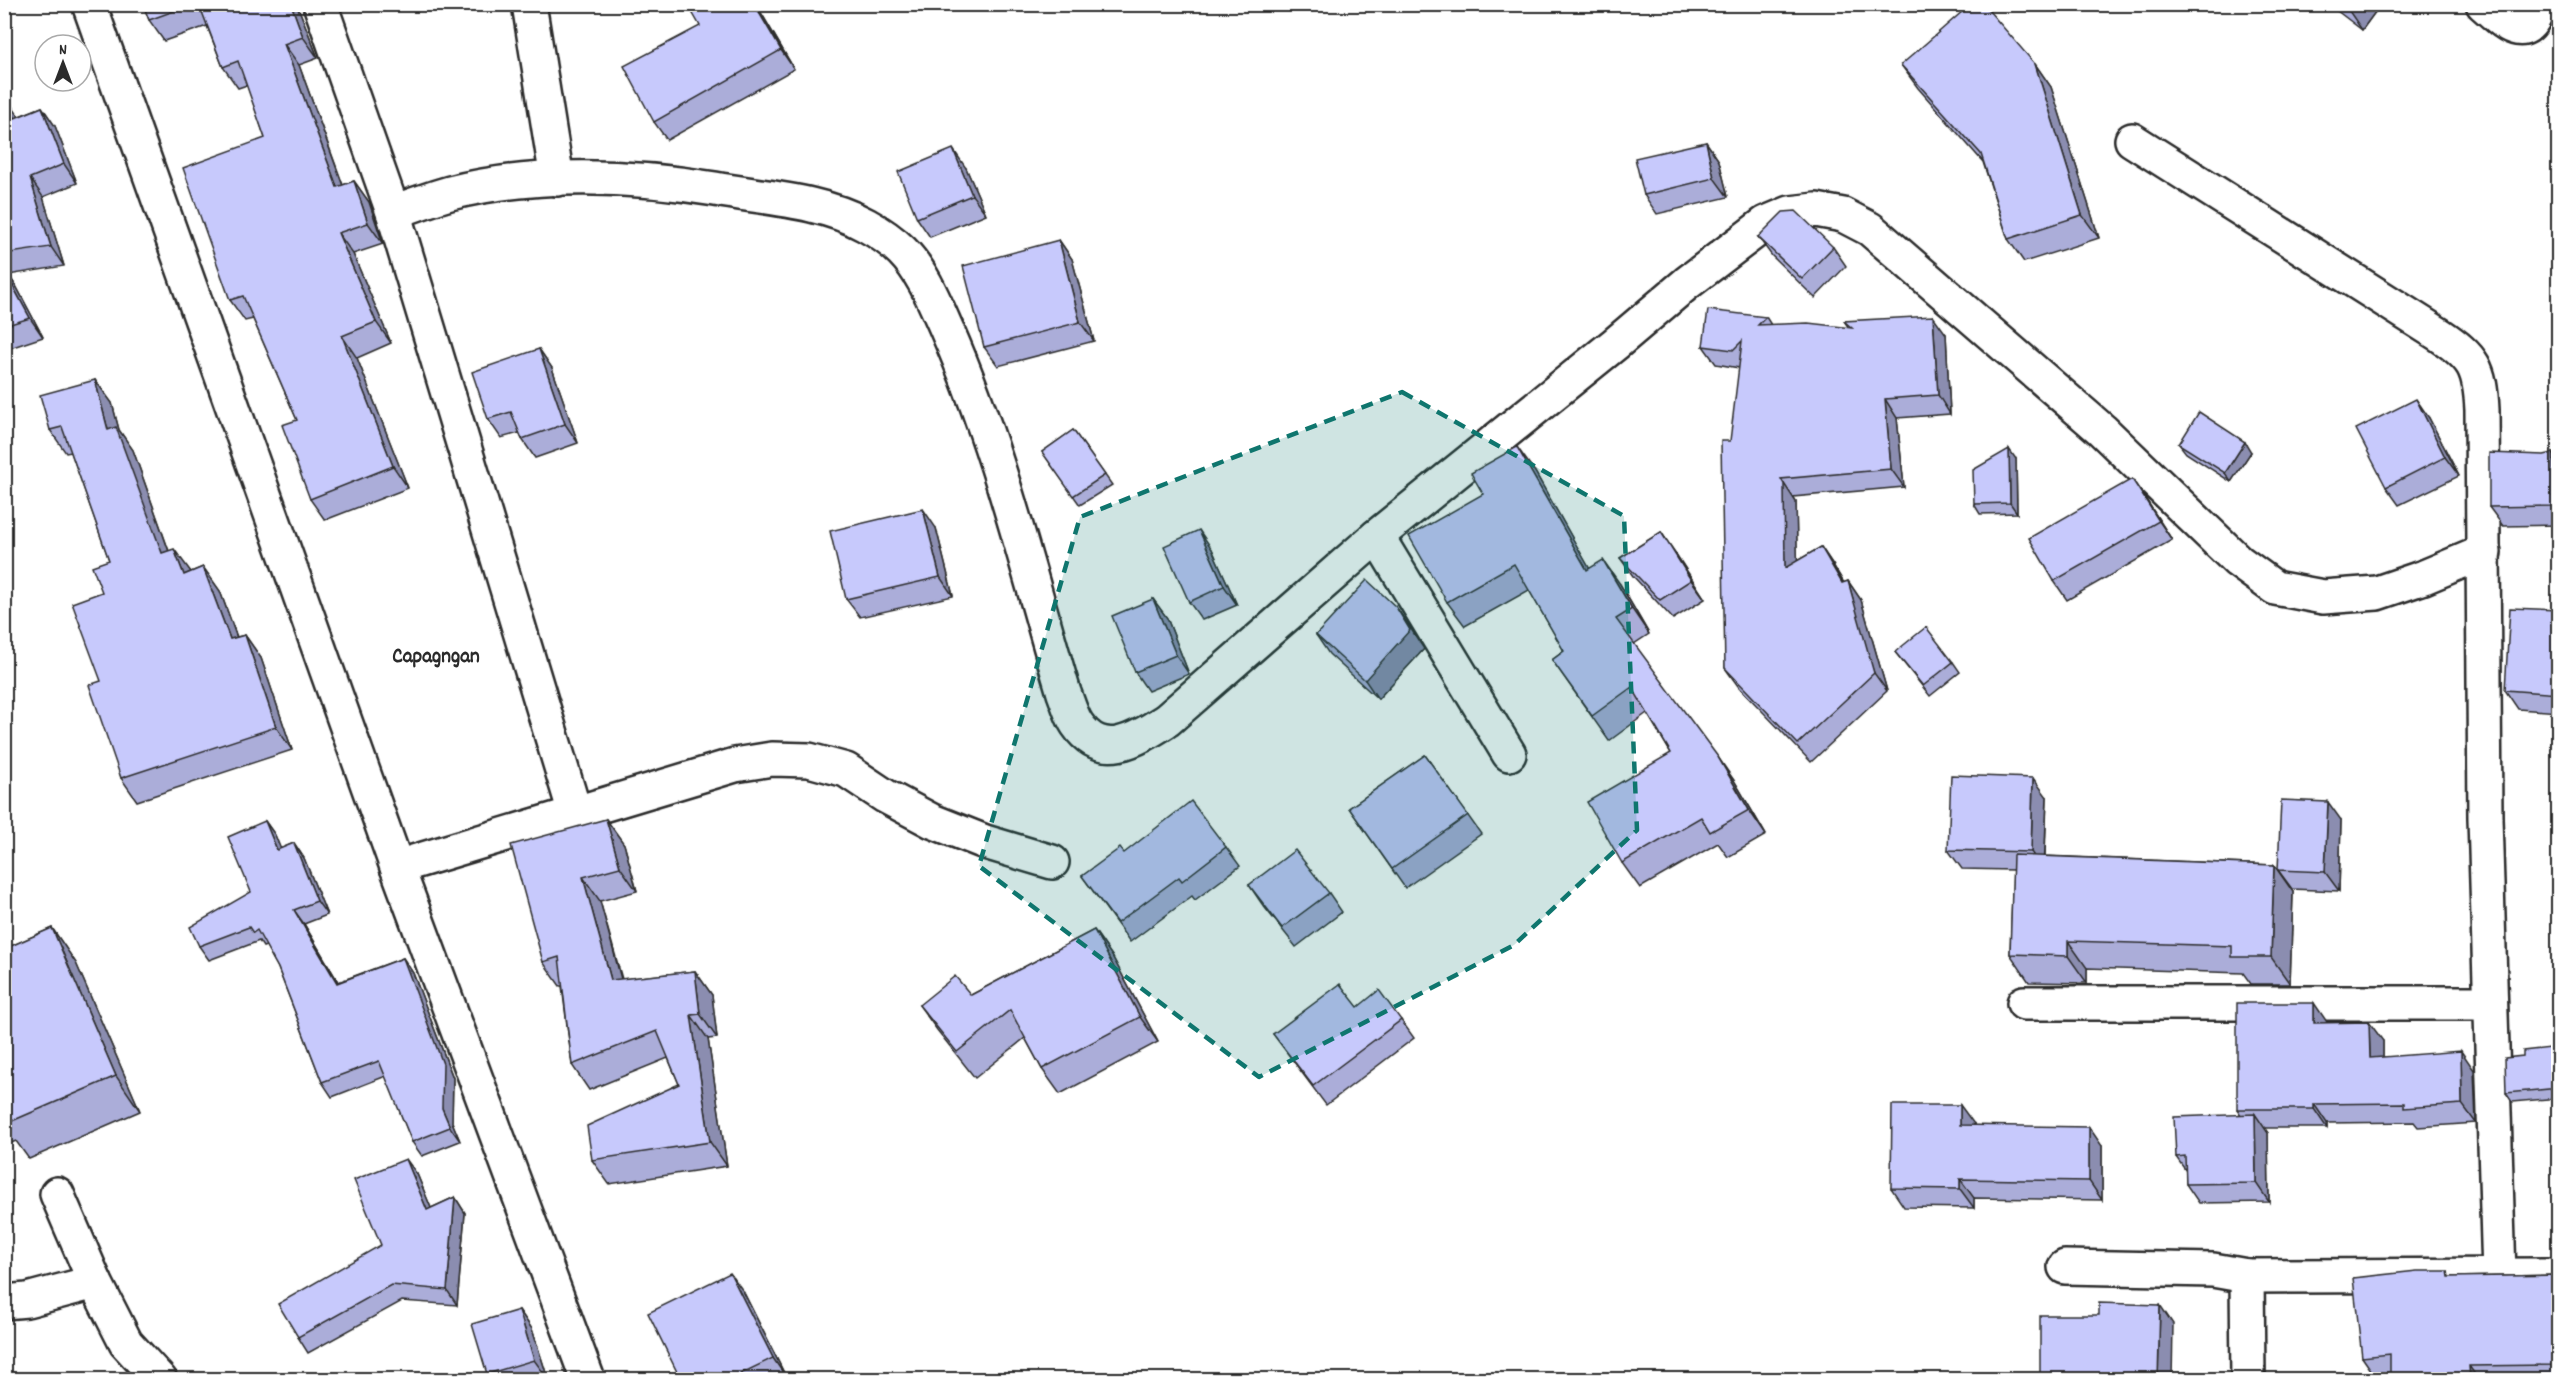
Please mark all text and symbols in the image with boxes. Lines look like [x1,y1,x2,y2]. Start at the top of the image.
north arrow [33,33,93,93]
text: N [59,39,67,62]
district label: Capagngan [392,643,480,673]

